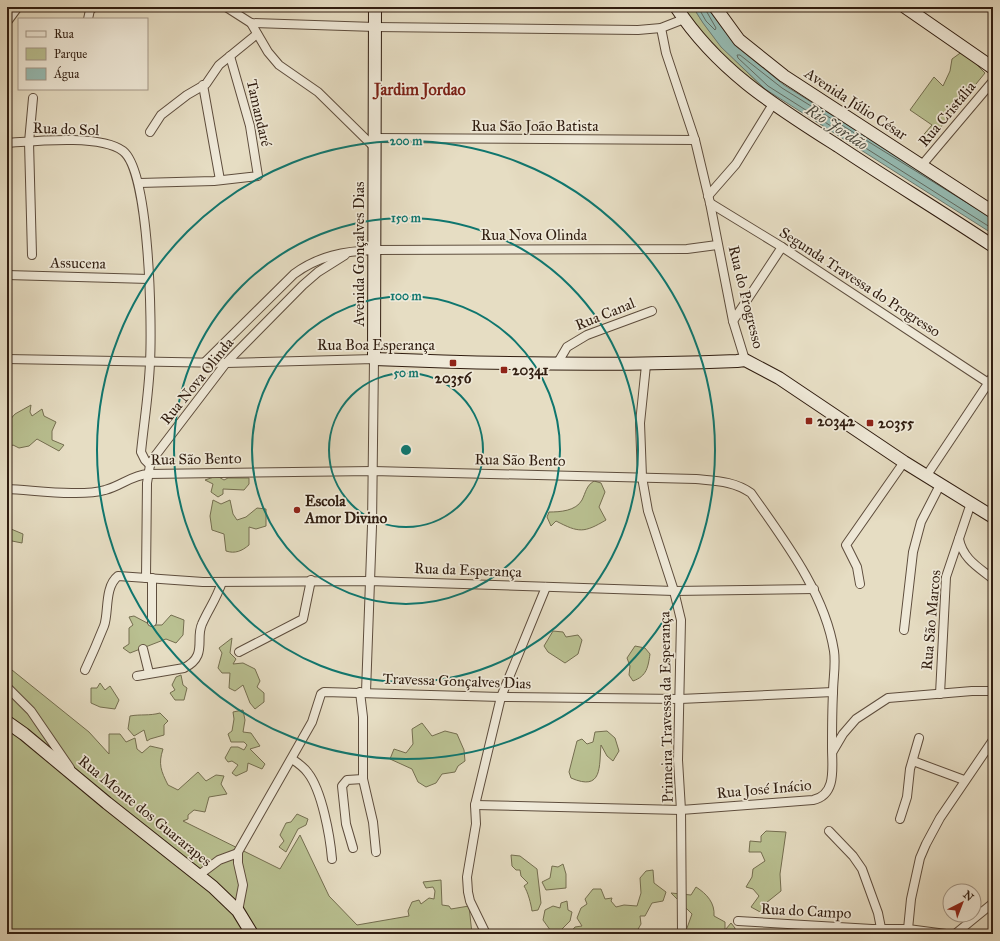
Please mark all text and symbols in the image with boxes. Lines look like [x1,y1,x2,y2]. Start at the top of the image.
legend [18,18,148,90]
text: Rua [54,27,75,41]
text: Parque [54,47,87,62]
street label: Avenida Júlio César [800,64,911,145]
text: Água [53,66,80,82]
street label: Rua Cristália [915,77,980,150]
street label: Tamandaré [243,78,276,149]
district label: Jardim Jordao [372,80,466,100]
water label: Rio Jordão [802,99,872,154]
street label: Rua São João Batista [471,117,599,136]
street label: Rua do Sol [32,119,101,139]
text: 200 m [390,134,423,148]
street label: Avenida Gonçalves Dias [350,181,368,328]
text: 150 m [391,211,422,225]
street label: Segunda Travessa do Progresso [776,223,944,341]
street label: Rua Nova Olinda [481,226,588,244]
street label: Rua do Progresso [725,244,768,351]
street label: Assucena [49,253,107,272]
text: 100 m [390,289,423,303]
street label: Rua Canal [572,293,638,334]
street label: Rua Nova Olinda [157,334,238,428]
street label: Rua Boa Esperança [317,336,436,354]
marker: 20356 [448,358,458,368]
place label: 20341 [512,361,548,380]
marker: 20341 [499,365,509,375]
text: 50 m [393,366,420,380]
place label: 20356 [435,369,473,388]
place label: 20342 [817,412,855,431]
place label: 20355 [878,414,914,433]
marker: 20342 [804,416,814,426]
marker: 20355 [865,418,875,428]
centre of rings [399,443,413,457]
street label: Rua São Bento [150,449,242,469]
street label: Rua São Bento [474,450,566,470]
place label: Escola Amor Divino [304,492,387,527]
marker: Escola Amor Divino [292,505,302,515]
street label: Rua da Esperança [414,559,523,581]
street label: Rua São Marcos [918,569,944,671]
street label: Primeira Travessa da Esperança [655,610,677,803]
street label: Travessa Gonçalves Dias [382,669,532,693]
street label: Rua Monte dos Guararapes [75,752,215,870]
street label: Rua José Inácio [716,776,813,803]
north arrow [942,883,982,923]
text: N [961,888,977,904]
street label: Rua do Campo [760,900,852,922]

